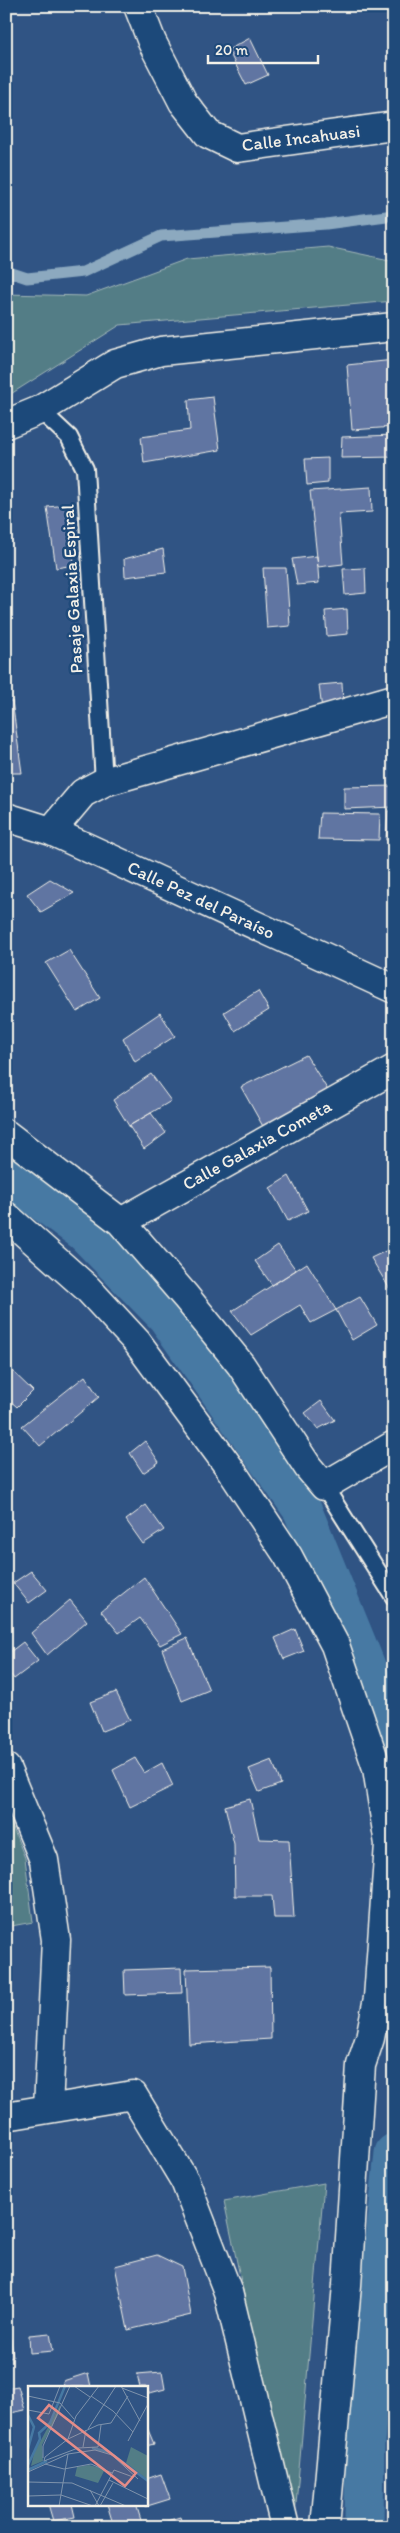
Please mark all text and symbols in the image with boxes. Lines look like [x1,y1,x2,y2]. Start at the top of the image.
scale bar [208,32,318,64]
text: 20 m [215,41,249,59]
street label: Calle Incahuasi [241,120,361,156]
street label: Pasaje Galaxia Espiral [57,504,87,674]
street label: Calle Pez del Paraíso [124,856,278,944]
street label: Calle Galaxia Cometa [179,1095,336,1195]
inset map [28,2386,148,2506]

